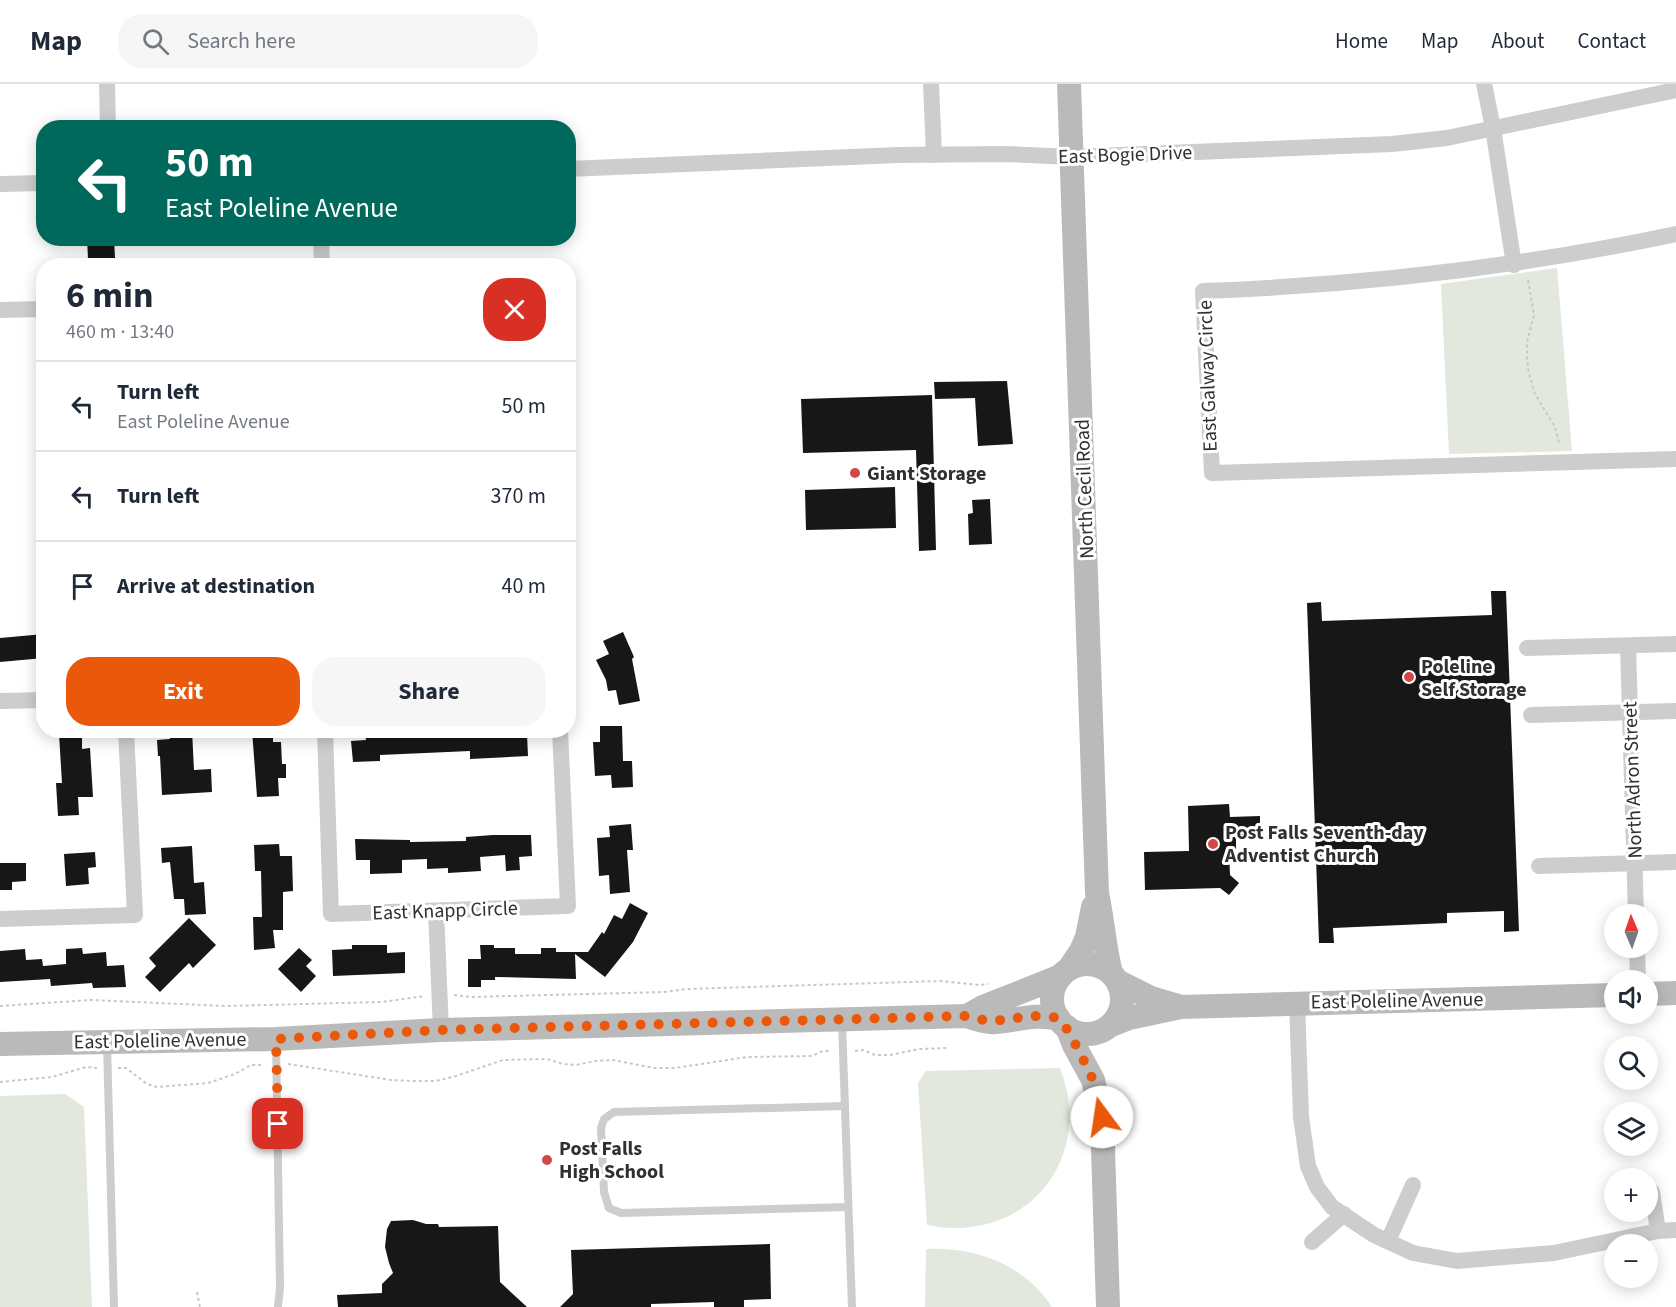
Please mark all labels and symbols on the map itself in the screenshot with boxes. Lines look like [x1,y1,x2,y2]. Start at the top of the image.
street label: East Bogie Drive [1057,139,1193,171]
street label: East Galway Circle [1191,300,1225,452]
street label: North Cecil Road [1069,419,1101,559]
place label: Giant Storage [867,460,986,488]
marker: Giant Storage [848,466,862,480]
place label: Poleline Self Storage [1421,653,1527,704]
marker: Poleline Self Storage [1402,670,1416,684]
street label: North Adron Street [1616,701,1650,859]
place label: Post Falls Seventh-day Adventist Church [1224,819,1424,870]
marker: Post Falls Seventh-day Adventist Church [1206,837,1220,851]
street label: East Knapp Circle [372,894,518,928]
north arrow [1604,904,1658,958]
street label: East Poleline Avenue [1310,985,1484,1017]
street label: East Poleline Avenue [73,1025,247,1057]
position arrow [1070,1085,1134,1149]
pin [252,1098,303,1149]
place label: Post Falls High School [559,1135,664,1186]
marker: Post Falls High School [540,1153,554,1167]

